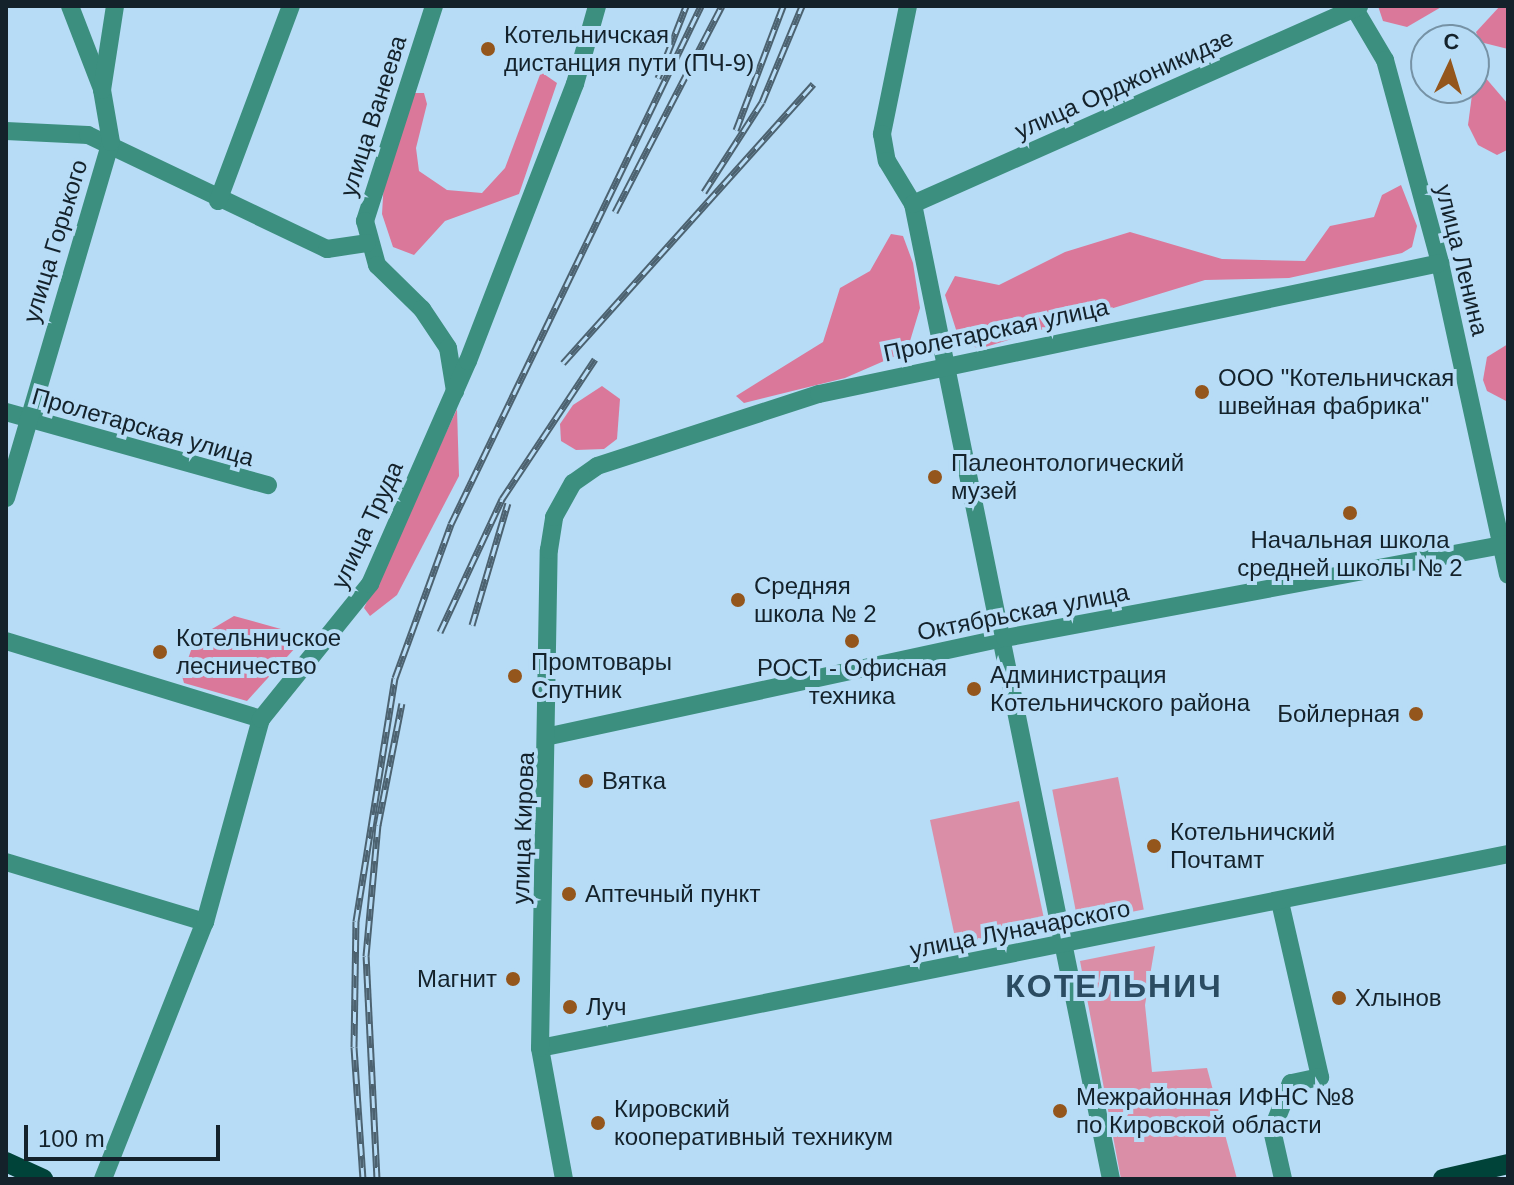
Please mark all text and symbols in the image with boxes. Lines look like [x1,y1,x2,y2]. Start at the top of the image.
place label: Котельничская дистанция пути (ПЧ-9) [504,21,754,77]
street label: улица Орджоникидзе [1010,23,1238,145]
north arrow [1410,24,1490,104]
text: С [1443,29,1460,55]
street label: улица Ванеева [333,32,413,200]
marker: Котельничская дистанция пути (ПЧ-9) [479,40,497,58]
street label: улица Горького [17,156,93,326]
street label: улица Ленина [1429,181,1495,339]
street label: Пролетарская улица [881,292,1111,368]
place label: ООО "Котельничская швейная фабрика" [1218,364,1454,420]
street label: Пролетарская улица [29,382,257,472]
marker: ООО "Котельничская швейная фабрика" [1193,383,1211,401]
place label: Палеонтологический музей [951,449,1184,505]
street label: улица Труда [325,457,409,593]
marker: Палеонтологический музей [926,468,944,486]
marker: Начальная школа средней школы № 2 [1341,504,1359,522]
place label: Начальная школа средней школы № 2 [1237,526,1463,582]
place label: Средняя школа № 2 [754,572,877,628]
street label: Октябрьская улица [915,577,1131,647]
marker: Средняя школа № 2 [729,591,747,609]
place label: Котельничское лесничество [176,624,341,680]
marker: РОСТ - Офисная техника [843,632,861,650]
marker: Котельничское лесничество [151,643,169,661]
place label: Промтовары Спутник [531,648,672,704]
place label: РОСТ - Офисная техника [757,654,947,710]
place label: Администрация Котельничского района [990,661,1250,717]
marker: Промтовары Спутник [506,667,524,685]
marker: Администрация Котельничского района [965,680,983,698]
place label: Бойлерная [1277,700,1400,728]
marker: Бойлерная [1407,705,1425,723]
street label: улица Кирова [506,751,540,905]
place label: Вятка [602,767,666,795]
marker: Вятка [577,772,595,790]
place label: Котельничский Почтамт [1170,818,1335,874]
marker: Котельничский Почтамт [1145,837,1163,855]
place label: Аптечный пункт [585,880,760,908]
marker: Аптечный пункт [560,885,578,903]
street label: улица Луначарского [907,894,1133,964]
place label: Магнит [417,965,497,993]
district label: КОТЕЛЬНИЧ [1005,967,1223,1005]
marker: Магнит [504,970,522,988]
place label: Хлынов [1355,984,1442,1012]
marker: Хлынов [1330,989,1348,1007]
place label: Луч [586,993,627,1021]
marker: Луч [561,998,579,1016]
place label: Межрайонная ИФНС №8 по Кировской области [1076,1083,1354,1139]
place label: Кировский кооперативный техникум [614,1095,893,1151]
marker: Межрайонная ИФНС №8 по Кировской области [1051,1102,1069,1120]
scale bar [28,1109,224,1159]
marker: Кировский кооперативный техникум [589,1114,607,1132]
text: 100 m [38,1125,105,1152]

